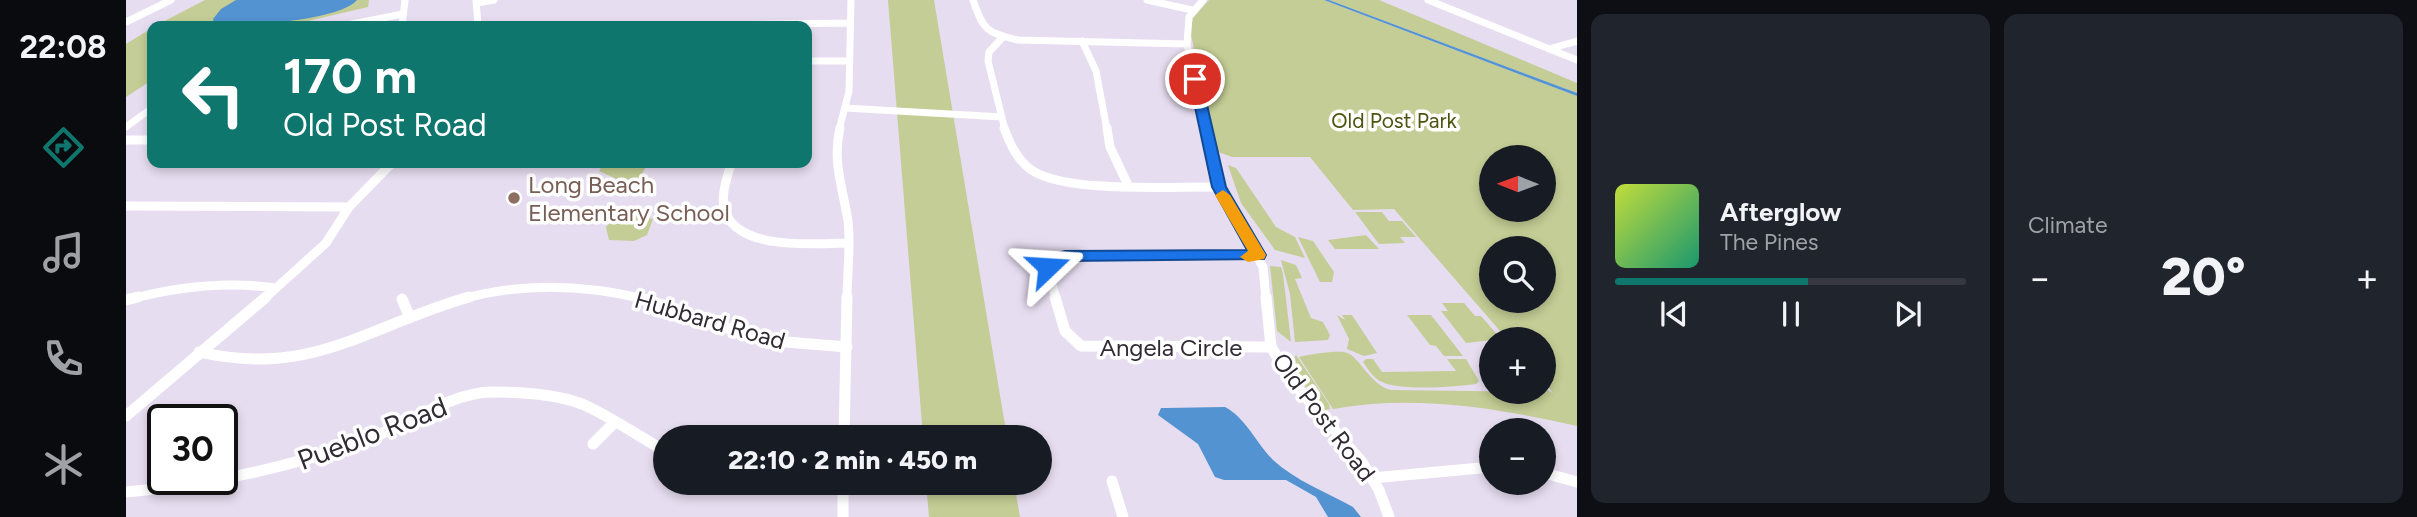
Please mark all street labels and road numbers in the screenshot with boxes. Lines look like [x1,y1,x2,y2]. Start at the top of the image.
street label: Hubbard Road [631,285,789,355]
street label: Angela Circle [1100,333,1242,362]
street label: Old Post Road [1266,347,1382,487]
street label: Pueblo Road [293,389,451,477]

